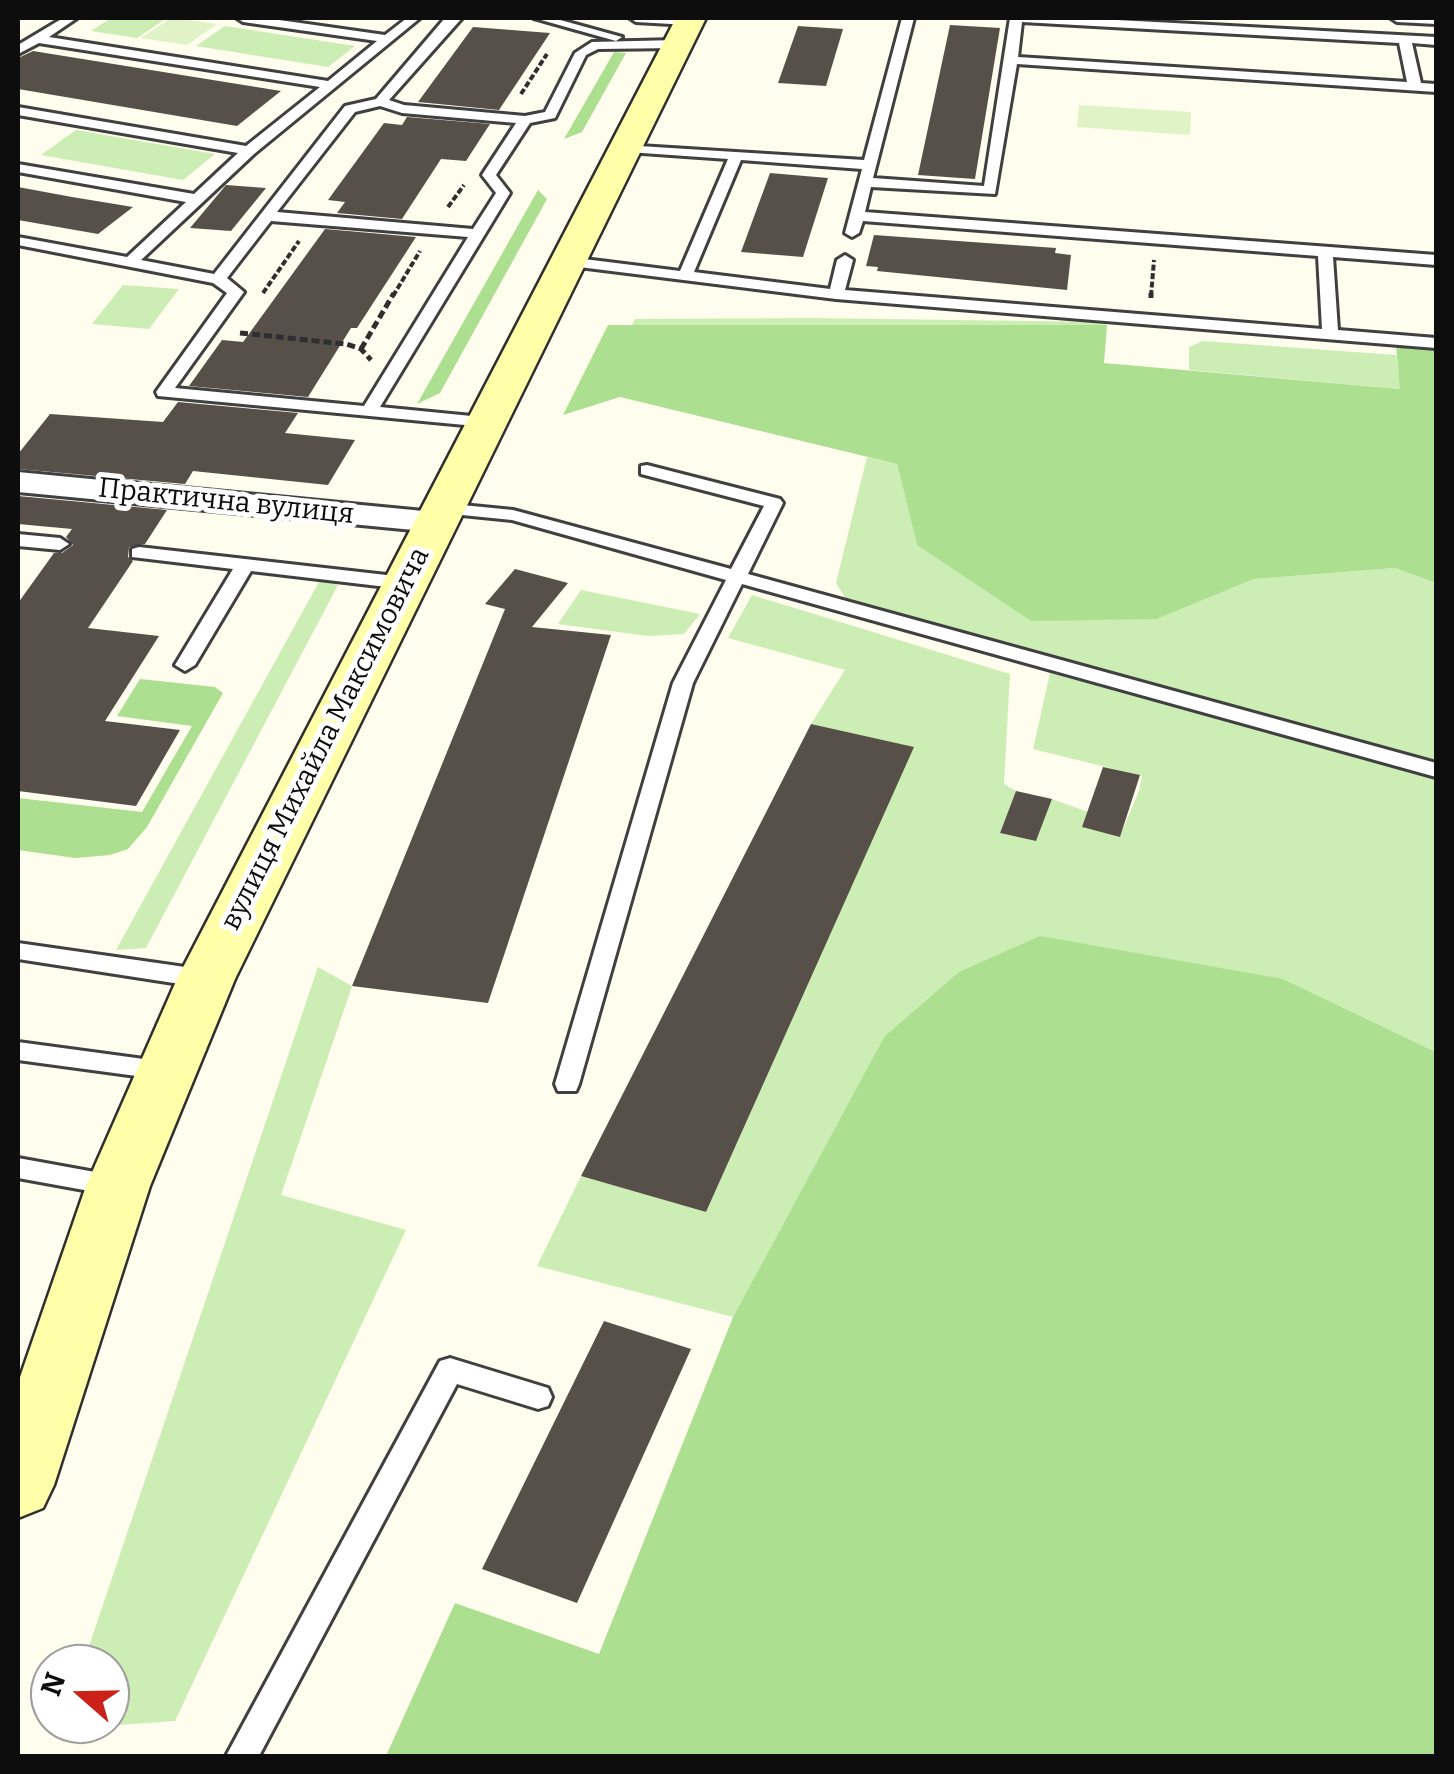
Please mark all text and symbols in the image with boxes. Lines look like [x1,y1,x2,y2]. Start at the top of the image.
street label: Практична вулиця [97,472,355,532]
street label: вулиця Михайла Максимовича [215,542,437,936]
north arrow [30,1644,130,1744]
text: N [34,1668,72,1700]

